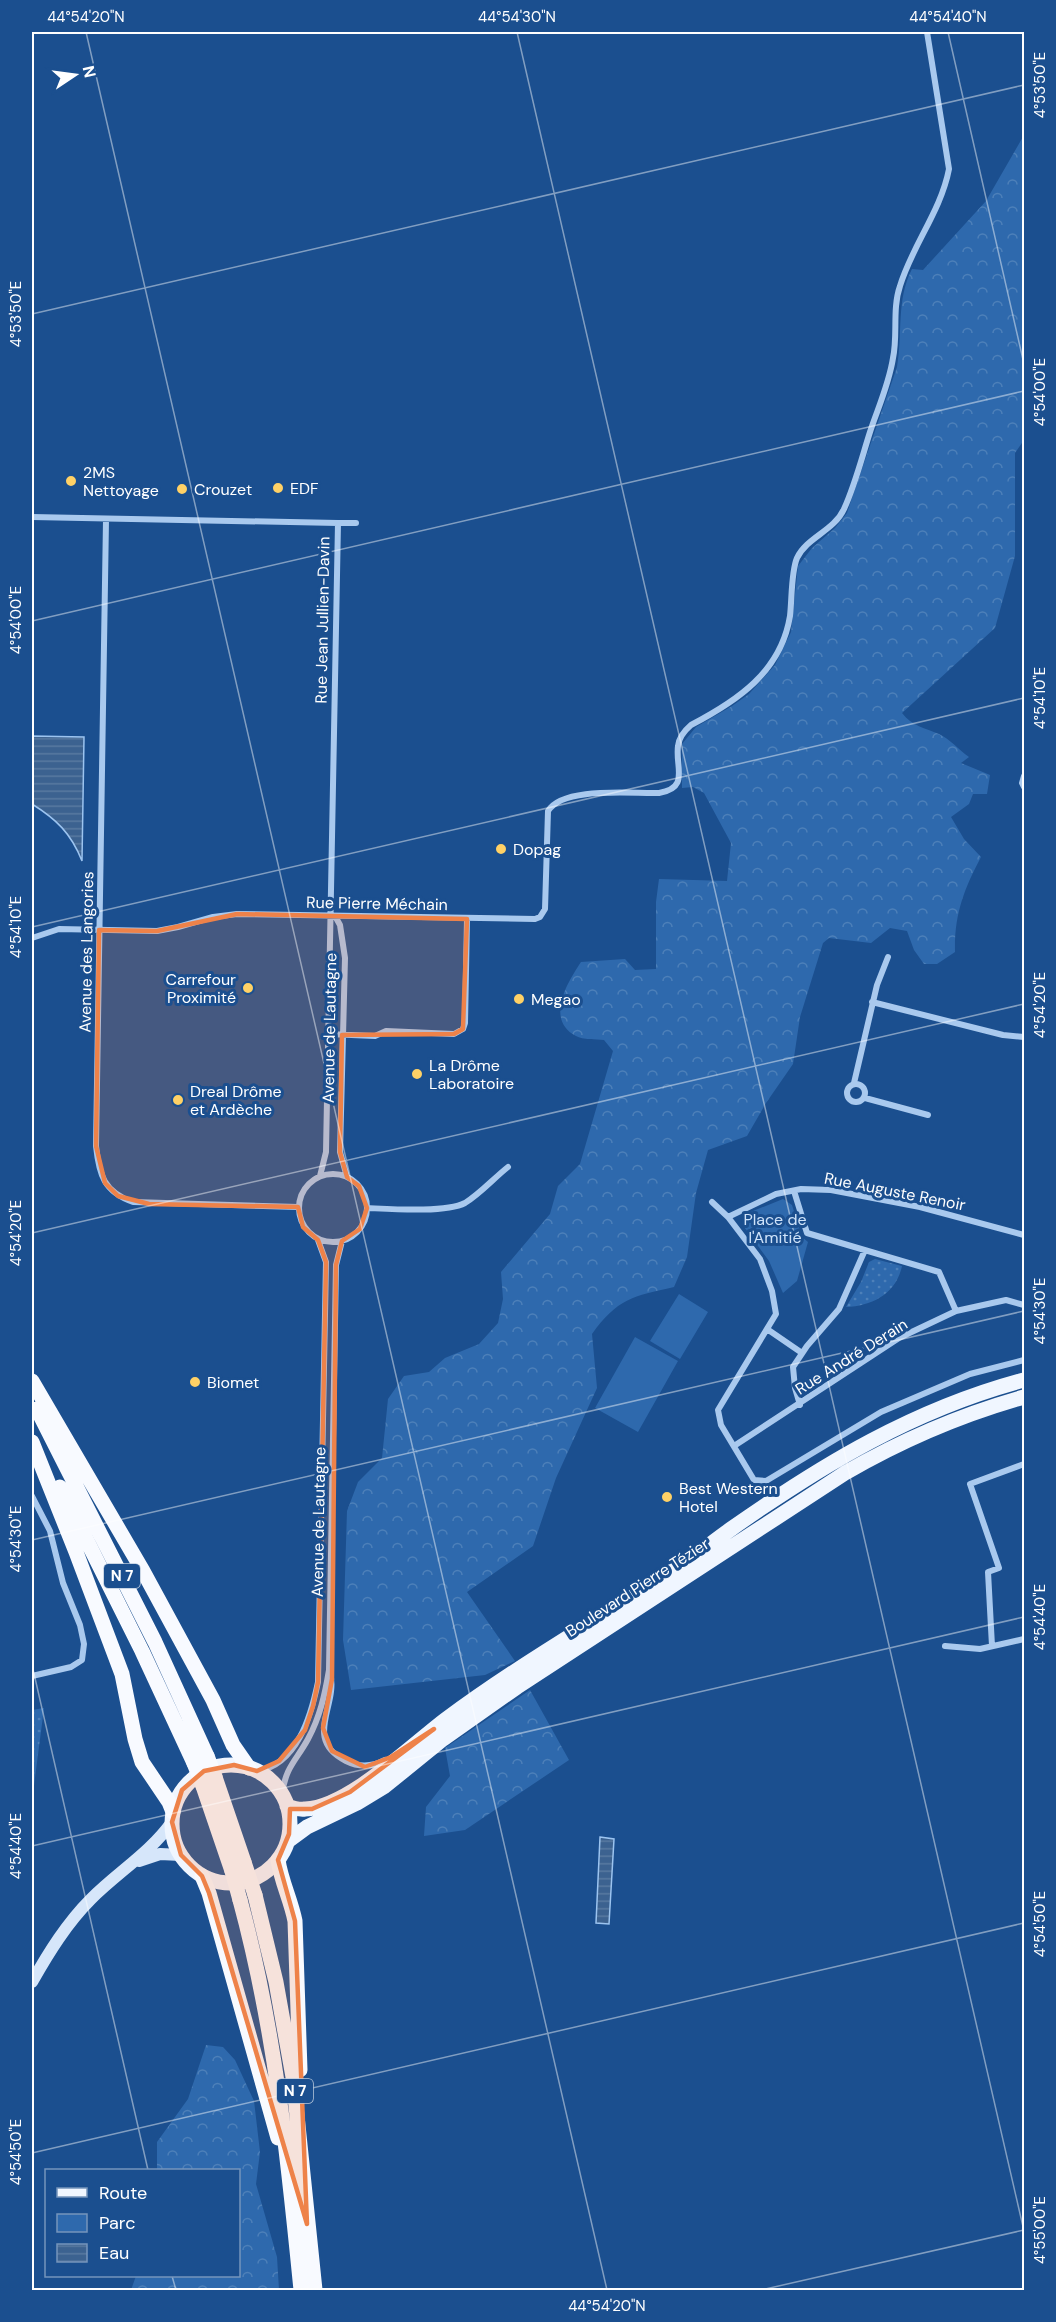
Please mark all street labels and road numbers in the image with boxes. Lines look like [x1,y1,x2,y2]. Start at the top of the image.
street label: Rue Jean Jullien-Davin [311,536,334,704]
street label: Avenue des Langories [75,871,98,1033]
street label: Rue Pierre Méchain [306,892,448,915]
street label: Avenue de Lautagne [318,953,341,1103]
street label: Rue Auguste Renoir [823,1168,967,1215]
street label: Rue André Derain [791,1313,911,1399]
street label: Avenue de Lautagne [307,1447,330,1597]
street label: Boulevard Pierre Tézier [561,1533,713,1642]
road number: N 7 [104,1564,140,1588]
road number: N 7 [277,2079,313,2103]

